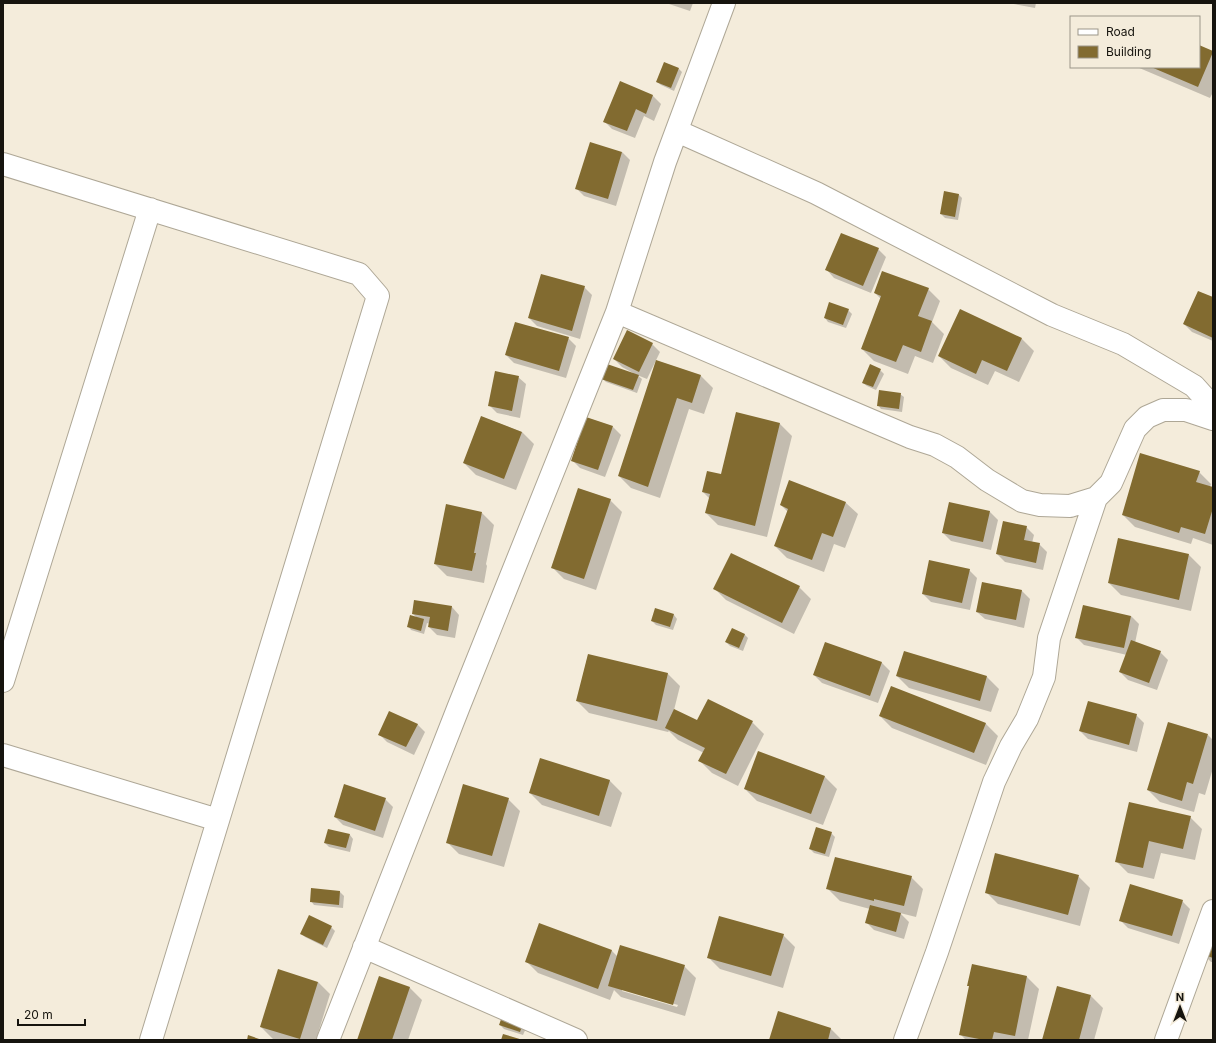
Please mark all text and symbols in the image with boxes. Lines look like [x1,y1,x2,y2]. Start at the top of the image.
legend [1070,16,1200,68]
text: Road [1106,24,1135,39]
text: Building [1106,44,1151,59]
north arrow [1160,987,1200,1027]
text: N [1176,990,1184,1004]
scale bar [18,1001,85,1027]
text: 20 m [24,1007,53,1022]

